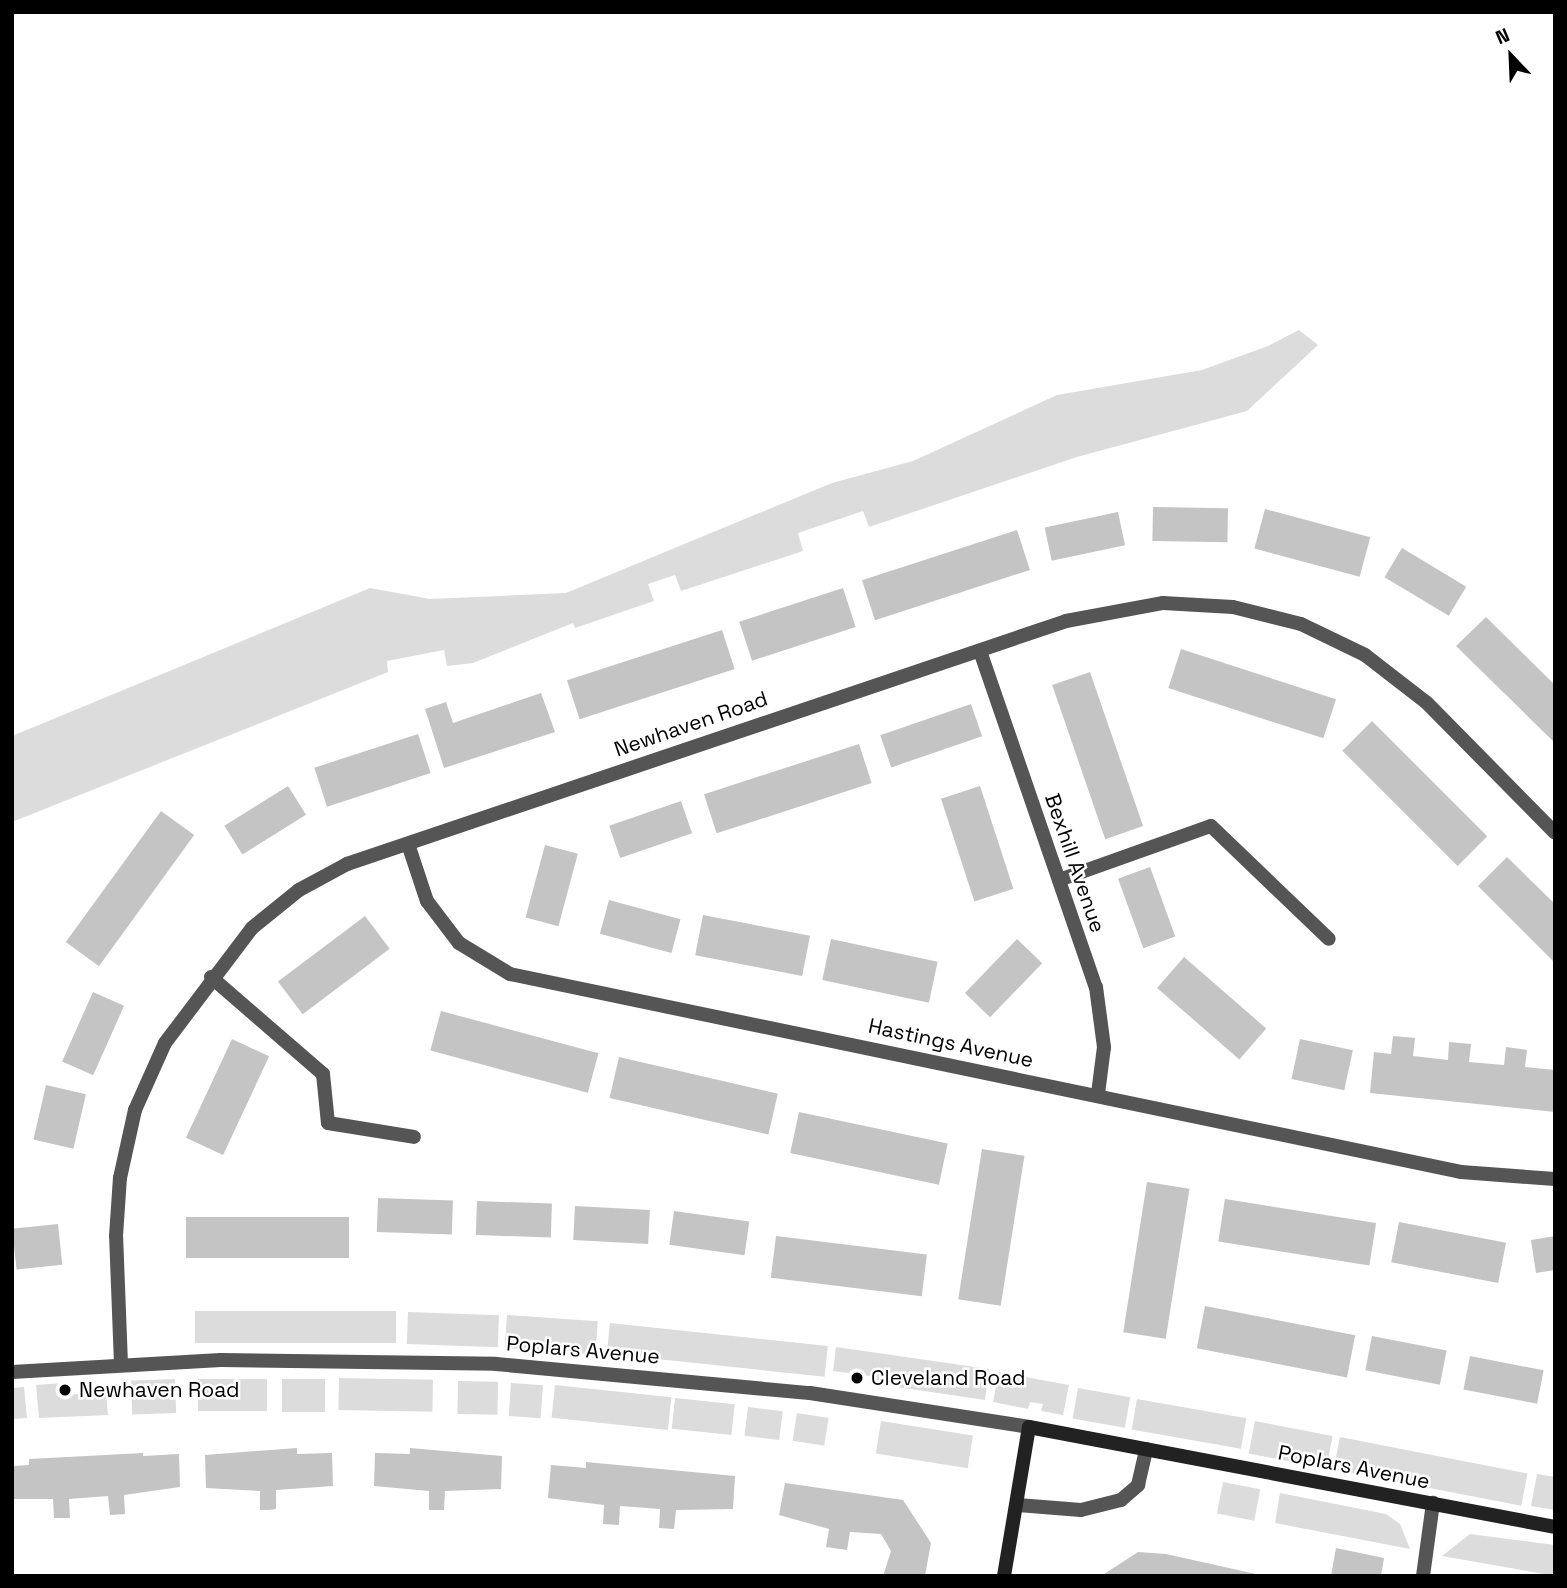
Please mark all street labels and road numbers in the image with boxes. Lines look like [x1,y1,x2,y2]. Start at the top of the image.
street label: Newhaven Road [611,686,771,762]
street label: Bexhill Avenue [1039,790,1111,936]
street label: Hastings Avenue [866,1013,1036,1073]
street label: Poplars Avenue [505,1331,661,1369]
street label: Poplars Avenue [1276,1440,1432,1494]

